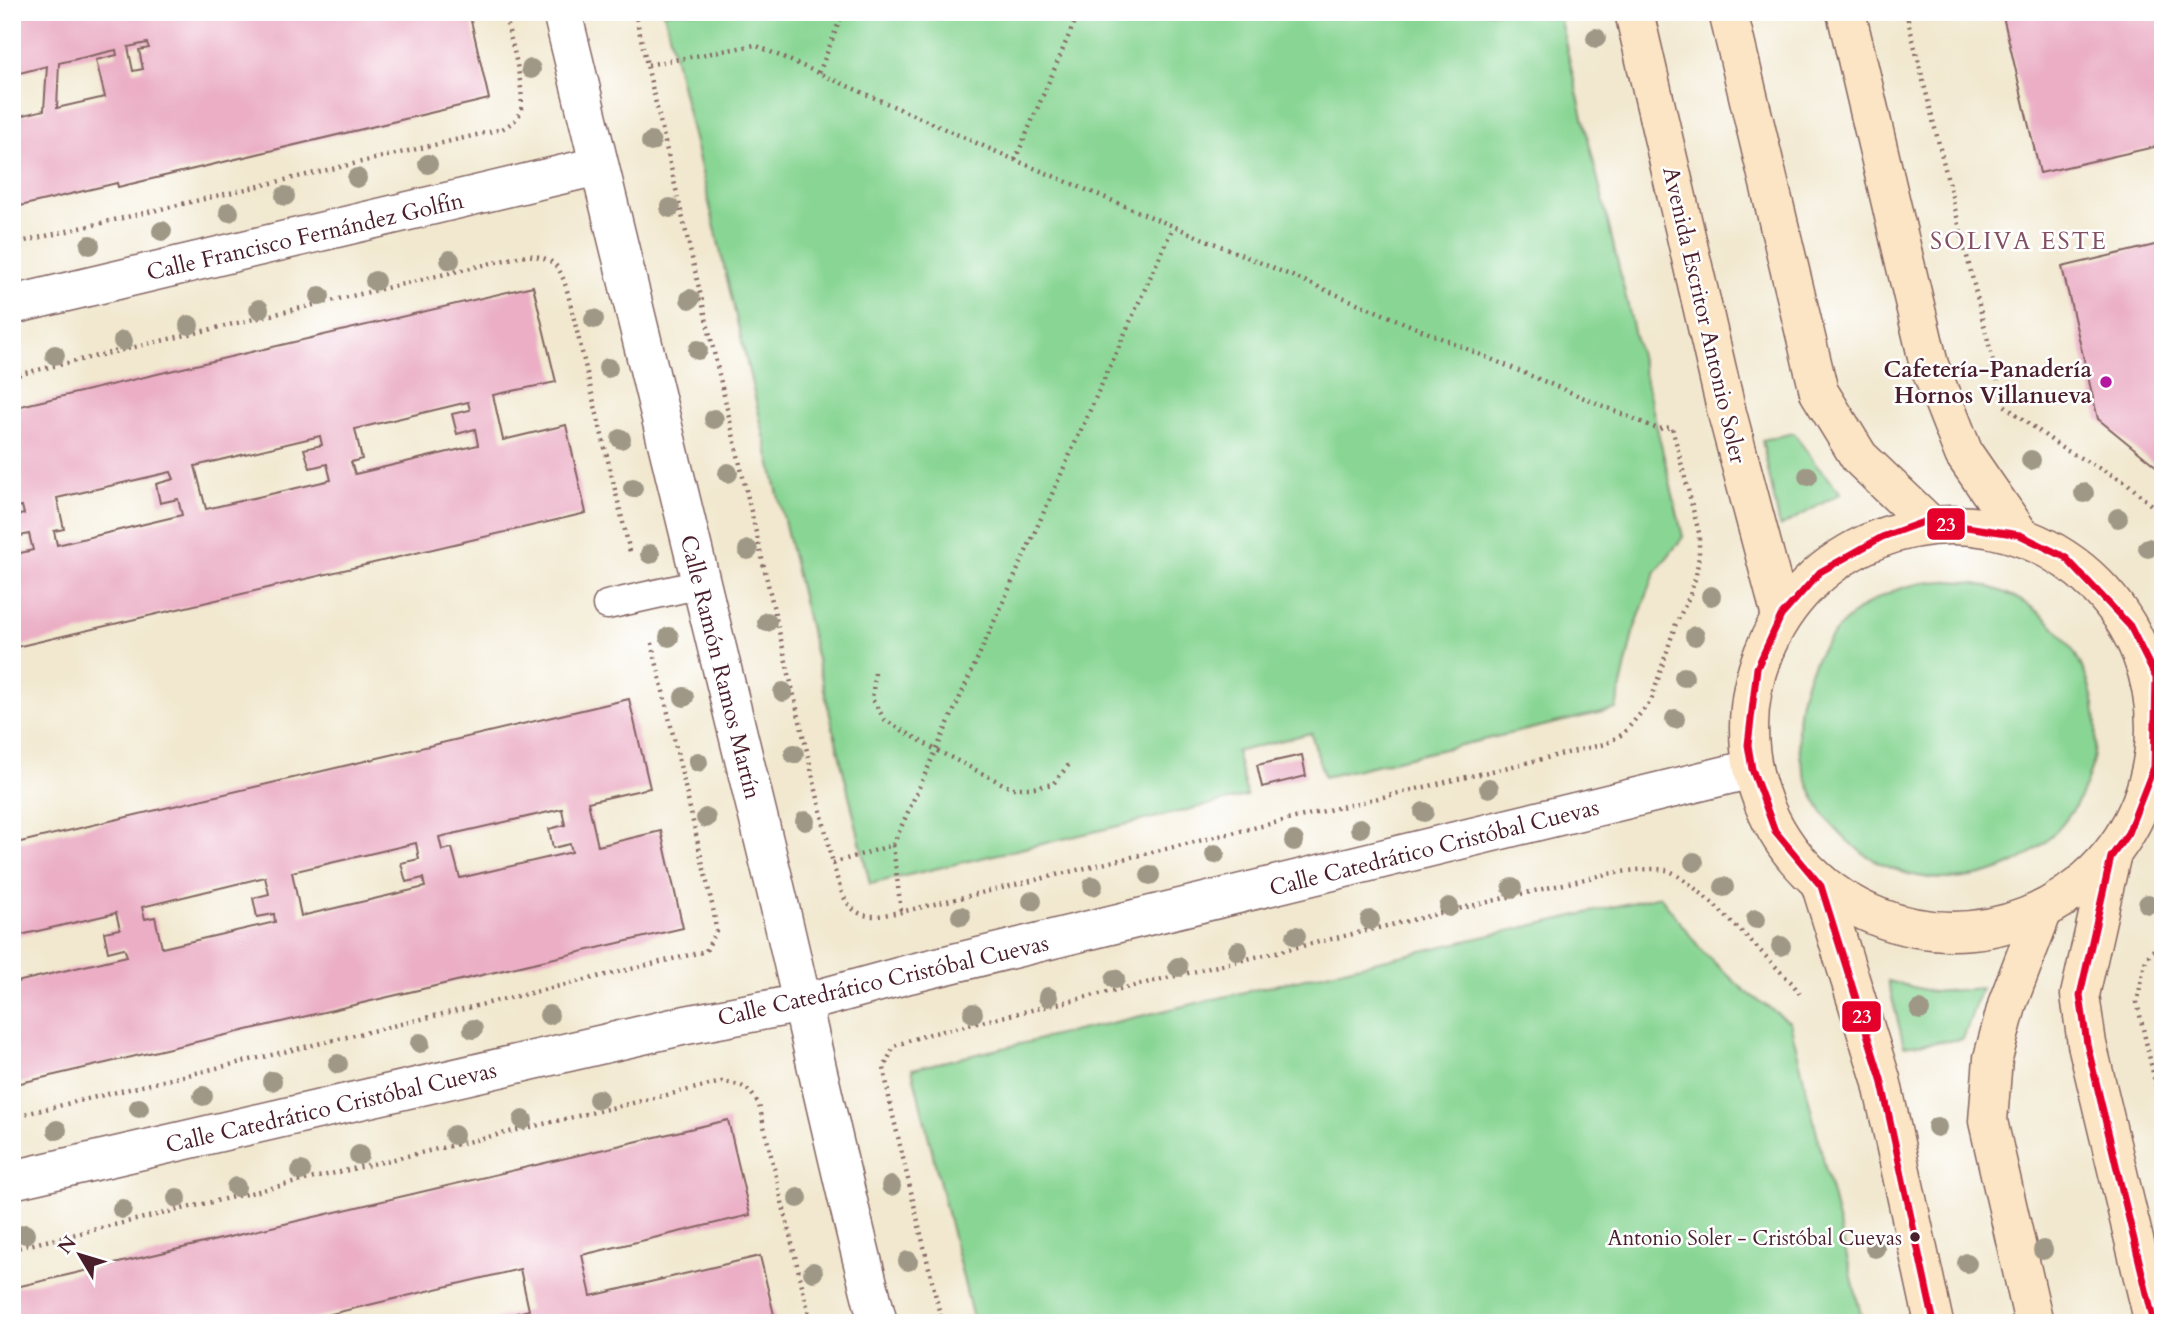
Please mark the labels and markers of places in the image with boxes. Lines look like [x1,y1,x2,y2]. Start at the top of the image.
place label: Cafetería-Panadería Hornos Villanueva [1883,354,2093,411]
marker: Cafetería-Panadería Hornos Villanueva [2098,374,2114,390]
place label: Antonio Soler - Cristóbal Cuevas [1607,1224,1902,1253]
marker: Antonio Soler - Cristóbal Cuevas [1908,1230,1922,1244]

